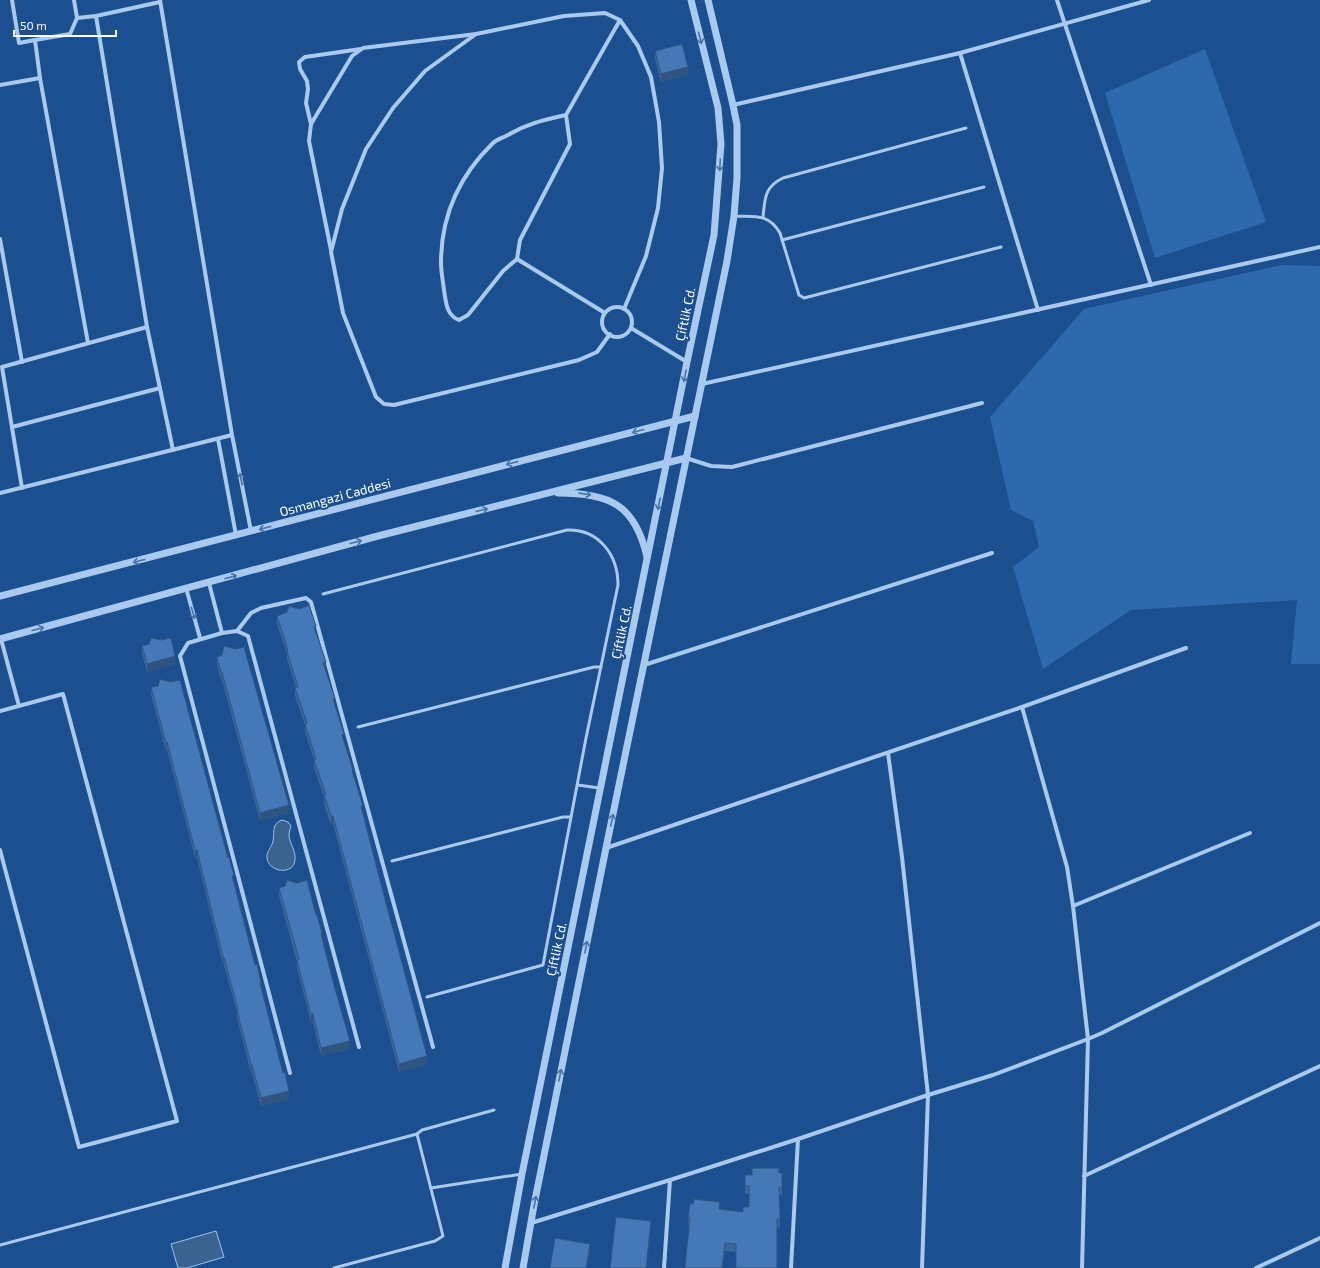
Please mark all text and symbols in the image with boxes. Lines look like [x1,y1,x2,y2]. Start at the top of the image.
scale bar [14,12,116,38]
text: 50 m [20,18,47,32]
one-way arrow [697,31,704,44]
one-way arrow [716,158,723,171]
street label: Çiftlik Cd. [671,286,700,343]
one-way arrow [680,369,688,382]
one-way arrow [632,427,645,435]
one-way arrow [506,460,519,468]
one-way arrow [237,473,245,486]
street label: Osmangazi Caddesi [278,474,392,520]
one-way arrow [578,490,591,498]
one-way arrow [655,497,663,510]
one-way arrow [475,505,488,513]
one-way arrow [258,525,271,532]
one-way arrow [349,538,362,545]
one-way arrow [132,557,145,565]
one-way arrow [224,572,237,580]
street label: Çiftlik Cd. [607,604,636,661]
one-way arrow [190,606,197,619]
one-way arrow [31,625,44,632]
one-way arrow [608,813,616,826]
street label: Çiftlik Cd. [542,921,571,978]
one-way arrow [582,941,590,954]
one-way arrow [557,1068,565,1081]
one-way arrow [531,1196,539,1209]

